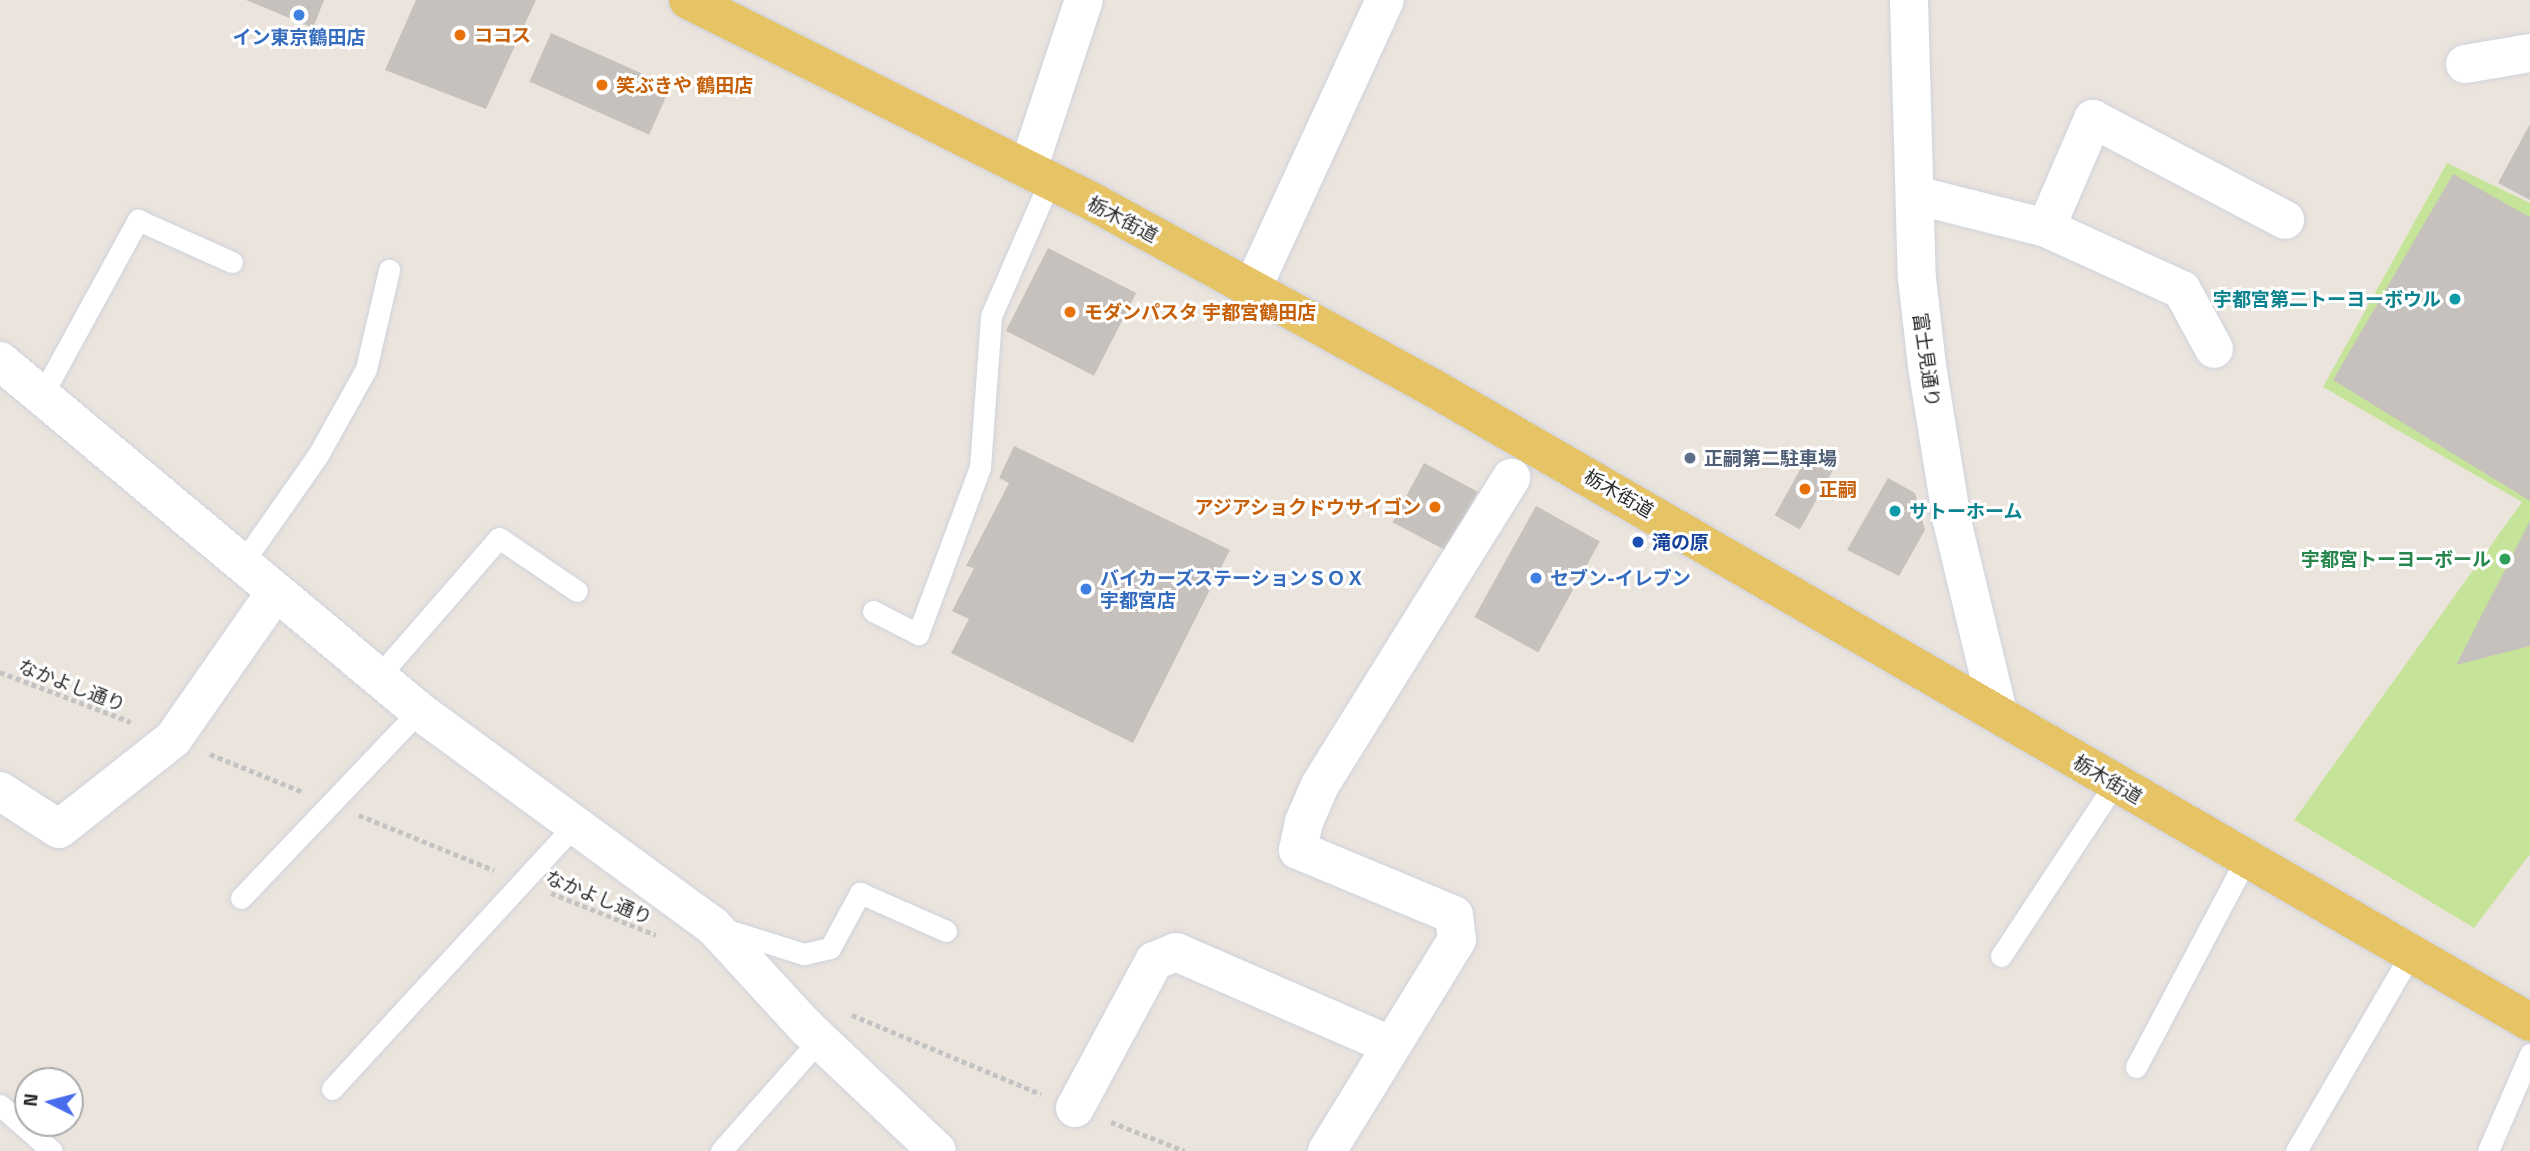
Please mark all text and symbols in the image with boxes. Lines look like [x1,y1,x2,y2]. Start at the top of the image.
marker: イン東京鶴田店 [291,7,307,23]
place label: ココス [474,24,531,46]
place label: イン東京鶴田店 [233,26,365,48]
marker: ココス [452,27,468,43]
place label: 笑ぶきや 鶴田店 [616,74,753,96]
marker: 笑ぶきや 鶴田店 [594,77,610,93]
street label: 栃木街道 [1084,191,1162,247]
place label: 宇都宮第二トーヨーボウル [2213,288,2441,310]
marker: 宇都宮第二トーヨーボウル [2447,291,2463,307]
place label: モダンパスタ 宇都宮鶴田店 [1084,301,1316,323]
marker: モダンパスタ 宇都宮鶴田店 [1062,304,1078,320]
street label: 富士見通り [1909,311,1945,409]
place label: 正嗣第二駐車場 [1704,447,1837,469]
marker: 正嗣第二駐車場 [1682,450,1698,466]
street label: 栃木街道 [1580,464,1658,522]
place label: 正嗣 [1819,478,1857,500]
marker: 正嗣 [1797,481,1813,497]
place label: アジアショクドウサイゴン [1193,496,1421,518]
marker: アジアショクドウサイゴン [1427,499,1443,515]
place label: サトーホーム [1909,500,2023,522]
marker: サトーホーム [1887,503,1903,519]
place label: 滝の原 [1652,531,1709,553]
marker: 滝の原 [1630,534,1646,550]
place label: 宇都宮トーヨーボール [2301,548,2491,570]
marker: 宇都宮トーヨーボール [2497,551,2513,567]
place label: バイカーズステーションＳＯＸ 宇都宮店 [1100,567,1366,611]
place label: セブン-イレブン [1550,567,1691,589]
marker: セブン-イレブン [1528,570,1544,586]
marker: バイカーズステーションＳＯＸ 宇都宮店 [1078,581,1094,597]
street label: なかよし通り [15,654,129,716]
street label: 栃木街道 [2070,750,2146,808]
street label: なかよし通り [542,865,656,929]
north arrow [14,1067,84,1137]
text: N [14,1092,45,1108]

